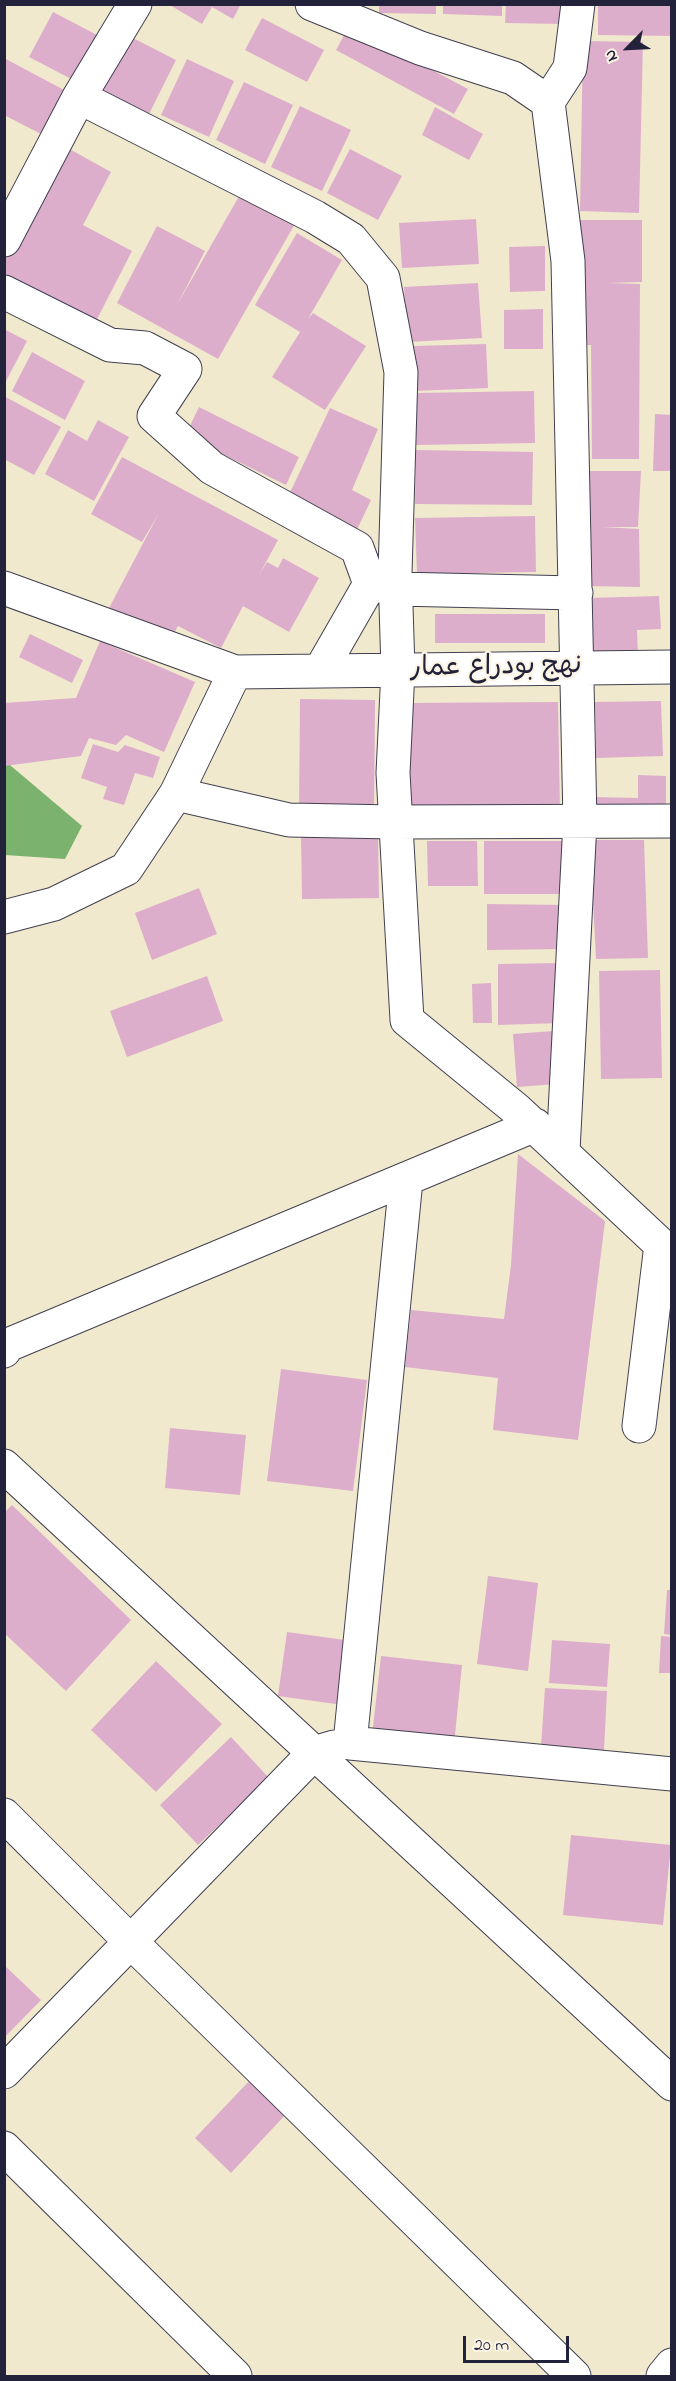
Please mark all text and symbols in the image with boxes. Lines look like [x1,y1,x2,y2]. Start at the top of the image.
north arrow [598,18,658,78]
text: N [598,46,625,65]
street label: نهج بودراع عمار [410,651,582,687]
scale bar [466,2324,572,2362]
text: 20 m [474,2333,509,2359]

